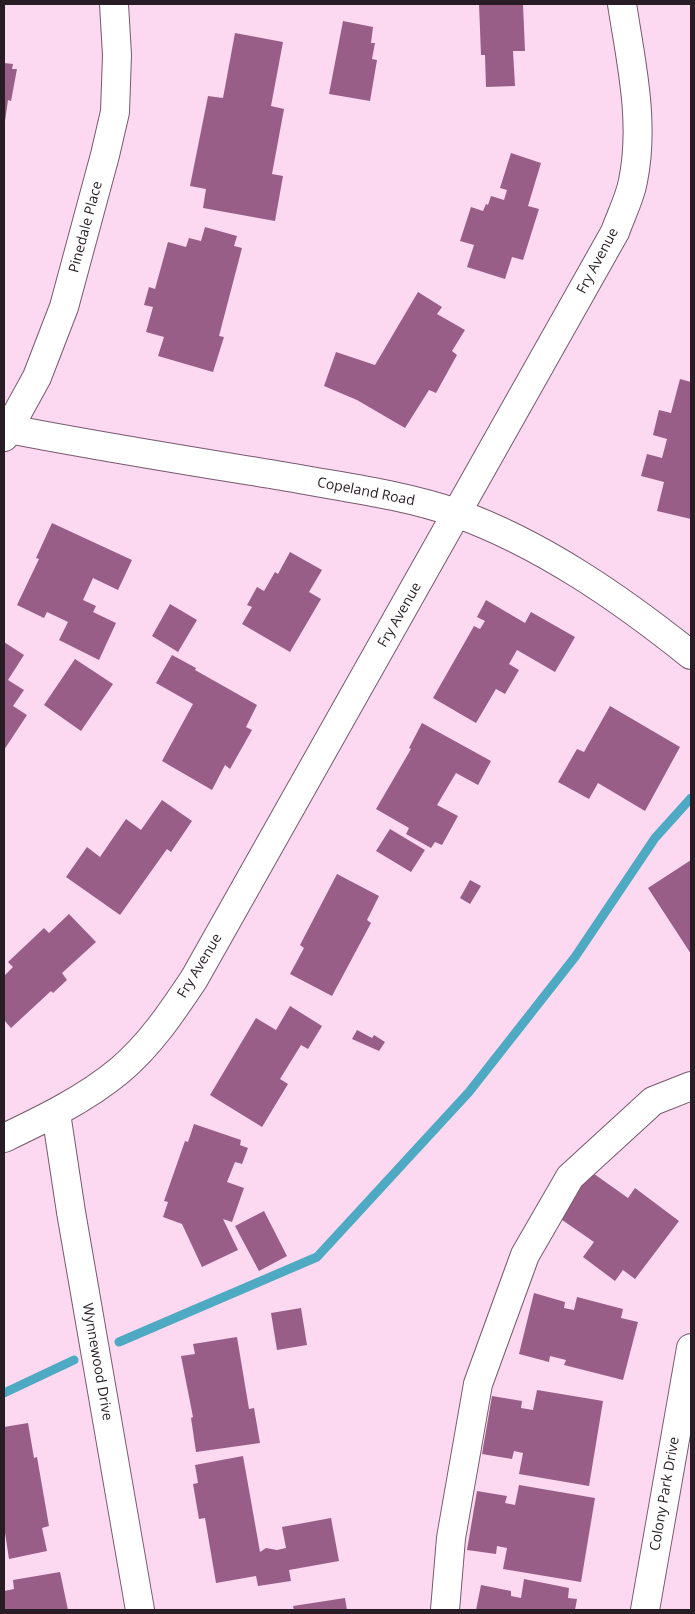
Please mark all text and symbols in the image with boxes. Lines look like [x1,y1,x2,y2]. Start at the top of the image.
street label: Pinedale Place [66,179,106,275]
street label: Fry Avenue [574,225,622,297]
street label: Copeland Road [316,474,416,510]
street label: Fry Avenue [375,579,425,651]
street label: Fry Avenue [174,931,226,1001]
street label: Wynnewood Drive [78,1302,116,1422]
street label: Colony Park Drive [647,1436,683,1552]

